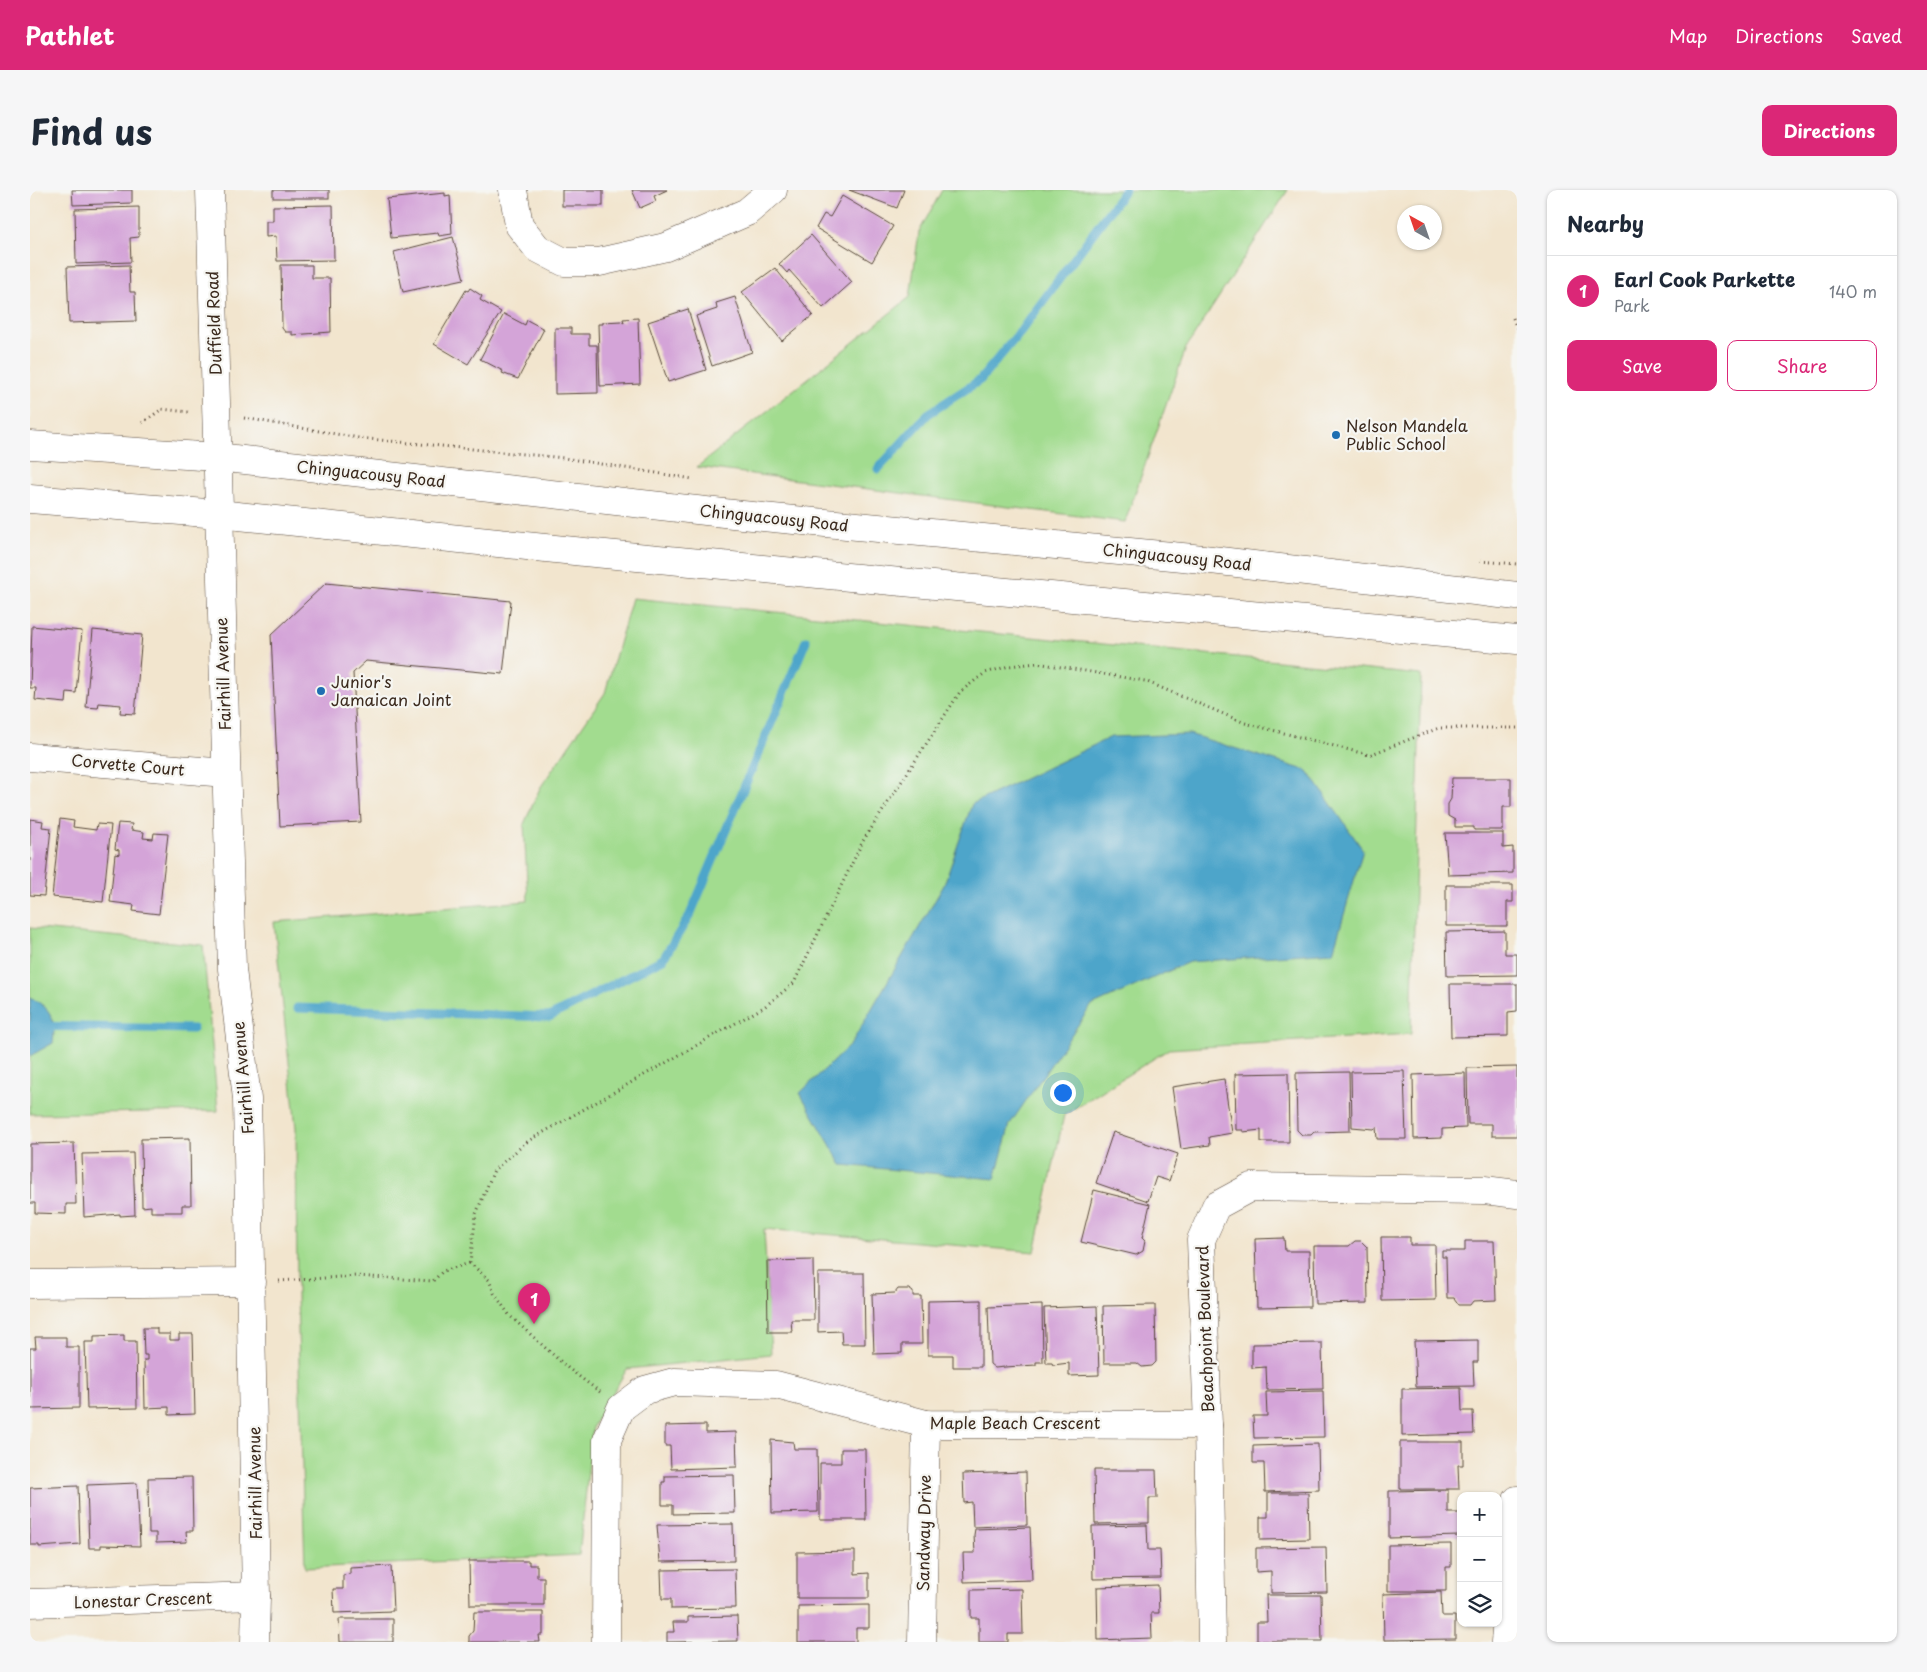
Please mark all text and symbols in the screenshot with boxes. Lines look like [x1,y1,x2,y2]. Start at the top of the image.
text: Pathlet [25,17,115,53]
text: Map [1669,22,1707,49]
text: Directions [1735,22,1823,49]
text: Saved [1851,22,1902,49]
text: Find us [30,104,152,157]
button: Directions [1762,105,1897,156]
north arrow [1397,205,1442,250]
text: Nearby [1567,207,1644,239]
text: Earl Cook Parkette [1614,265,1795,293]
street label: Duffield Road [199,270,227,376]
text: 1 [1579,279,1587,303]
text: 140 m [1829,279,1877,303]
text: Park [1614,293,1650,317]
button: Save [1567,340,1717,391]
button: Share [1727,340,1877,391]
place label: Nelson Mandela Public School [1346,413,1468,455]
marker: Nelson Mandela Public School [1330,429,1342,441]
street label: Chinguacousy Road [295,453,447,493]
street label: Chinguacousy Road [698,497,850,537]
street label: Chinguacousy Road [1101,536,1253,576]
street label: Fairhill Avenue [208,617,236,731]
place label: Junior's Jamaican Joint [331,669,452,711]
marker: Junior's Jamaican Joint [315,685,327,697]
street label: Corvette Court [70,747,186,781]
street label: Fairhill Avenue [225,1020,259,1136]
your location [1050,1080,1076,1106]
street label: Beachpoint Boulevard [1189,1245,1219,1413]
pin: 1 [518,1283,550,1324]
street label: Maple Beach Crescent [930,1410,1101,1434]
street label: Fairhill Avenue [241,1426,267,1540]
street label: Sandway Drive [910,1474,936,1592]
map controls [1457,1492,1502,1627]
button: + [1457,1492,1502,1537]
button: − [1457,1537,1502,1582]
button: layers [1457,1582,1502,1627]
street label: Lonestar Crescent [73,1585,213,1613]

